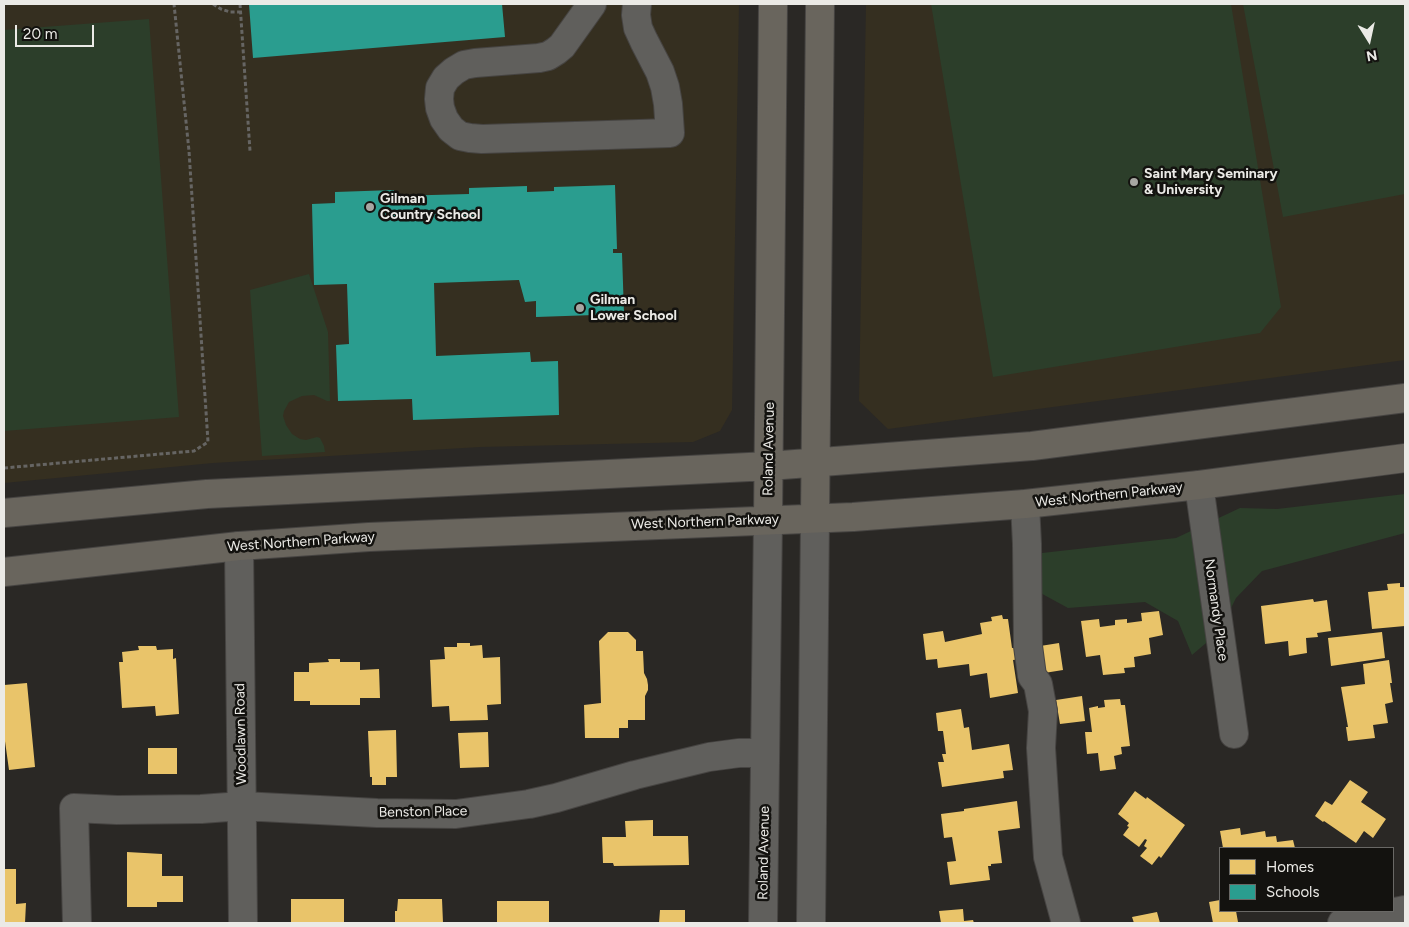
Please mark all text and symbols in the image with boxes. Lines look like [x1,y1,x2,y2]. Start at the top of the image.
scale bar [18,15,96,47]
north arrow [1344,15,1394,65]
text: 20 m [23,25,57,43]
text: N [1365,46,1379,65]
place label: Saint Mary Seminary & University [1144,166,1278,198]
marker: Saint Mary Seminary & University [1128,176,1140,188]
place label: Gilman Country School [380,191,480,223]
marker: Gilman Country School [364,201,376,213]
place label: Gilman Lower School [590,292,677,324]
marker: Gilman Lower School [574,302,586,314]
street label: Roland Avenue [760,402,778,496]
street label: West Northern Parkway [1034,479,1184,511]
street label: West Northern Parkway [631,511,779,533]
street label: West Northern Parkway [227,528,375,556]
street label: Normandy Place [1201,558,1231,662]
street label: Woodlawn Road [232,683,250,785]
street label: Benston Place [378,803,468,821]
street label: Roland Avenue [755,806,773,900]
legend [1219,847,1394,912]
text: Homes [1266,858,1314,876]
text: Schools [1266,883,1319,901]

